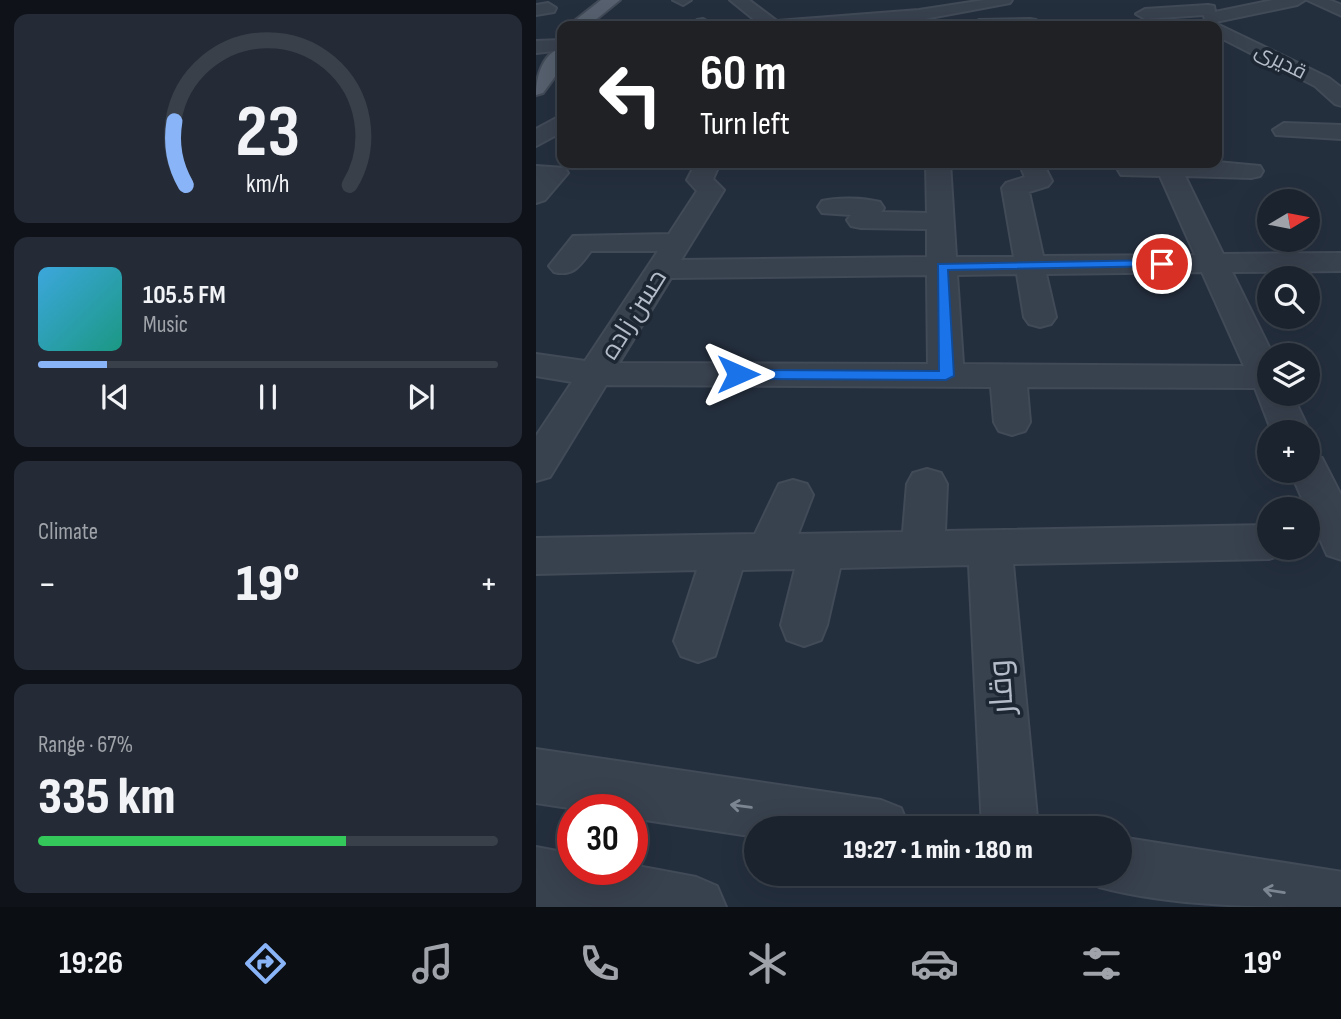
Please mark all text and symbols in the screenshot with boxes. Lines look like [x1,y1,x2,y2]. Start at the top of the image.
street label: قدیری [1251,38,1311,85]
text: 60 m [700,45,787,104]
icon: left [585,49,676,140]
text: 23 [236,89,300,177]
text: Turn left [700,105,790,144]
text: km/h [246,168,290,199]
north arrow [1257,189,1320,252]
map controls [1257,189,1320,560]
pin [1132,234,1192,294]
icon: arrive [1143,245,1181,283]
street label: حسن زاده [595,264,674,366]
button: search [1257,266,1320,329]
text: 105.5 FM [143,280,226,311]
text: Music [143,311,188,339]
position arrow [701,337,775,411]
button: layers [1257,343,1320,406]
icon: previous [96,378,134,416]
icon: pause [249,378,287,416]
icon: next [402,378,440,416]
button: + [1257,420,1320,483]
button: − [1257,497,1320,560]
text: Climate [38,518,98,546]
text: 19° [236,553,300,616]
text: − [38,562,57,607]
text: + [479,562,498,607]
street label: وقار [980,658,1023,718]
text: Range · 67% [38,731,133,759]
text: 335 km [38,766,176,829]
speed limit sign: 30 [557,794,648,885]
one-way arrow [730,799,753,812]
text: 19:27 · 1 min · 180 m [843,835,1033,866]
one-way arrow [1263,884,1286,897]
icon: directions [241,939,290,988]
icon: music [408,939,457,988]
icon: phone [575,939,624,988]
icon: climate [743,939,792,988]
icon: car [910,939,959,988]
icon: filters [1077,939,1126,988]
text: 19:26 [59,944,123,983]
text: 19° [1244,944,1282,983]

